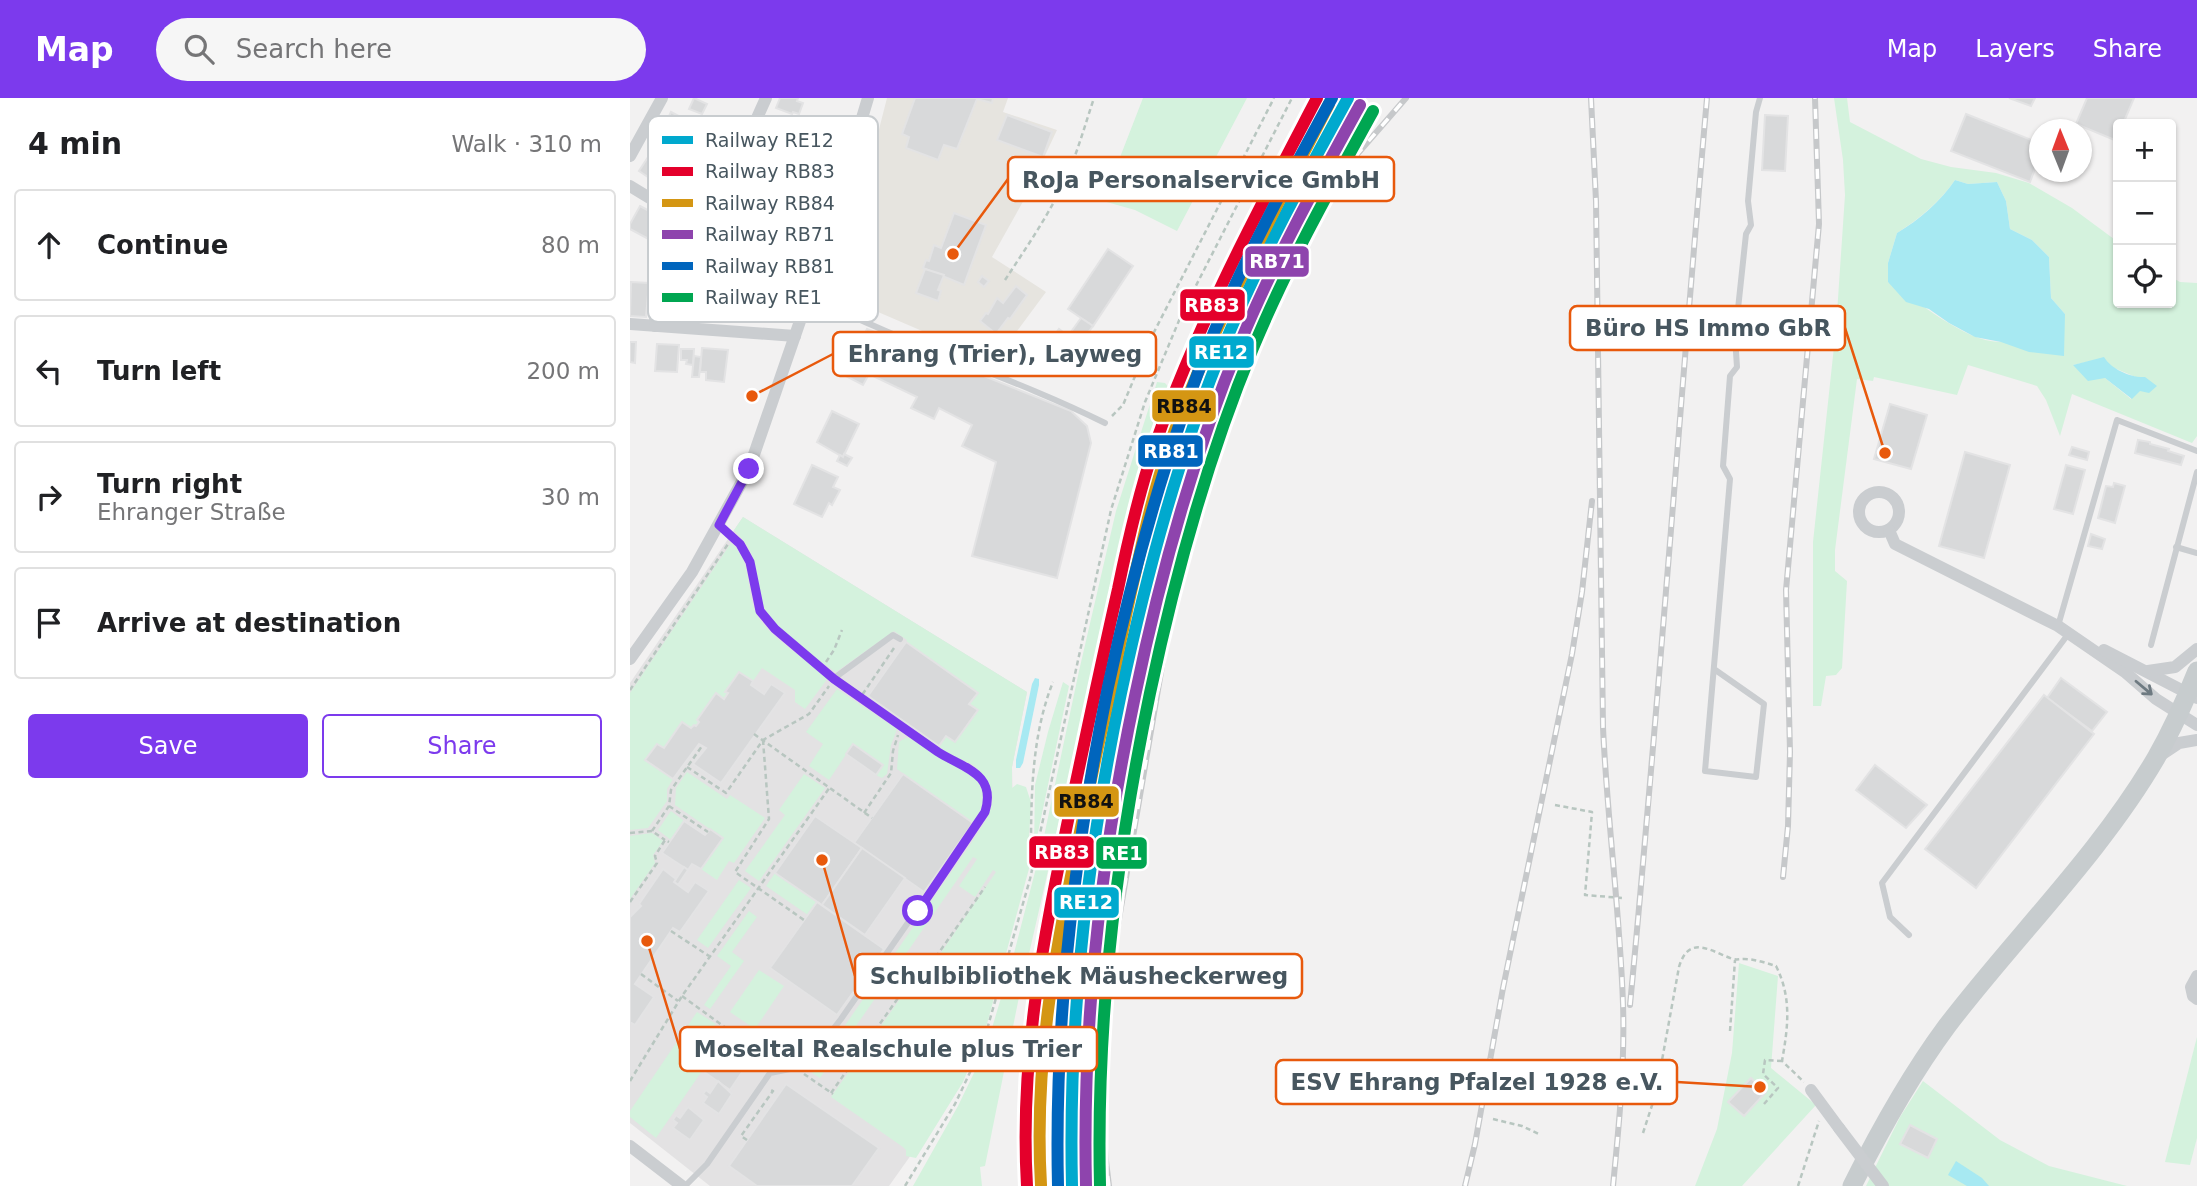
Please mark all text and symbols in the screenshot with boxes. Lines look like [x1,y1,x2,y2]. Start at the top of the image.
search box [156,18,646,81]
text: Map [35,30,114,69]
icon: search [180,30,218,68]
text: Search here [236,34,392,64]
text: Map [1887,35,1937,63]
text: Layers [1975,35,2055,63]
text: Share [2093,35,2162,63]
legend [648,116,878,322]
north arrow [2029,119,2092,182]
map controls [2113,119,2176,308]
button: + [2113,119,2176,182]
text: 4 min [28,126,122,161]
text: Railway RE12 [705,129,834,151]
text: Walk · 310 m [451,131,602,157]
callout: RoJa Personalservice GmbH [1008,157,1394,201]
text: Railway RB83 [705,160,835,182]
text: RoJa Personalservice GmbH [1022,167,1380,193]
button: − [2113,182,2176,245]
text: Railway RB84 [705,192,835,214]
text: Railway RB71 [705,223,835,245]
icon: ahead [30,226,68,264]
text: Continue [97,230,228,260]
text: 80 m [541,232,600,258]
line badge: RB71 [1244,245,1310,278]
button: locate [2113,245,2176,308]
text: RB71 [1249,250,1305,272]
text: Railway RB81 [705,255,835,277]
text: Railway RE1 [705,286,822,308]
line badge: RB83 [1179,288,1246,322]
text: RB83 [1184,294,1240,316]
callout: Büro HS Immo GbR [1570,306,1845,350]
text: Büro HS Immo GbR [1585,315,1831,341]
callout: Ehrang (Trier), Layweg [833,332,1156,376]
line badge: RE12 [1188,335,1255,369]
text: Ehrang (Trier), Layweg [848,341,1142,367]
text: RE12 [1194,341,1248,363]
icon: left [30,352,68,390]
text: Turn left [97,356,221,386]
text: 200 m [526,358,600,384]
line badge: RB84 [1151,389,1217,423]
text: RB84 [1156,395,1212,417]
line badge: RB81 [1137,434,1204,468]
text: RB81 [1143,440,1199,462]
route end [733,453,764,484]
text: Turn right [97,469,242,499]
icon: right [30,478,68,516]
text: 30 m [541,484,600,510]
text: Ehranger Straße [97,499,286,525]
icon: arrive [30,604,68,642]
text: Arrive at destination [97,608,401,638]
one-way arrow [2134,680,2152,696]
button: Save [28,714,308,778]
button: Share [322,714,602,778]
line badge: RB84 [1053,785,1120,818]
text: RB84 [1058,790,1114,812]
line badge: RB83 [1028,835,1095,869]
line badge: RE1 [1095,836,1148,870]
text: RB83 [1034,841,1090,863]
text: RE1 [1102,842,1142,864]
line badge: RE12 [1053,886,1120,919]
text: RE12 [1059,891,1113,913]
route start [902,895,933,926]
callout: Schulbibliothek Mäusheckerweg [855,954,1302,998]
text: Schulbibliothek Mäusheckerweg [870,963,1288,989]
callout: Moseltal Realschule plus Trier [680,1027,1097,1071]
text: Moseltal Realschule plus Trier [694,1036,1083,1062]
callout: ESV Ehrang Pfalzel 1928 e.V. [1276,1060,1677,1104]
text: ESV Ehrang Pfalzel 1928 e.V. [1291,1069,1663,1095]

